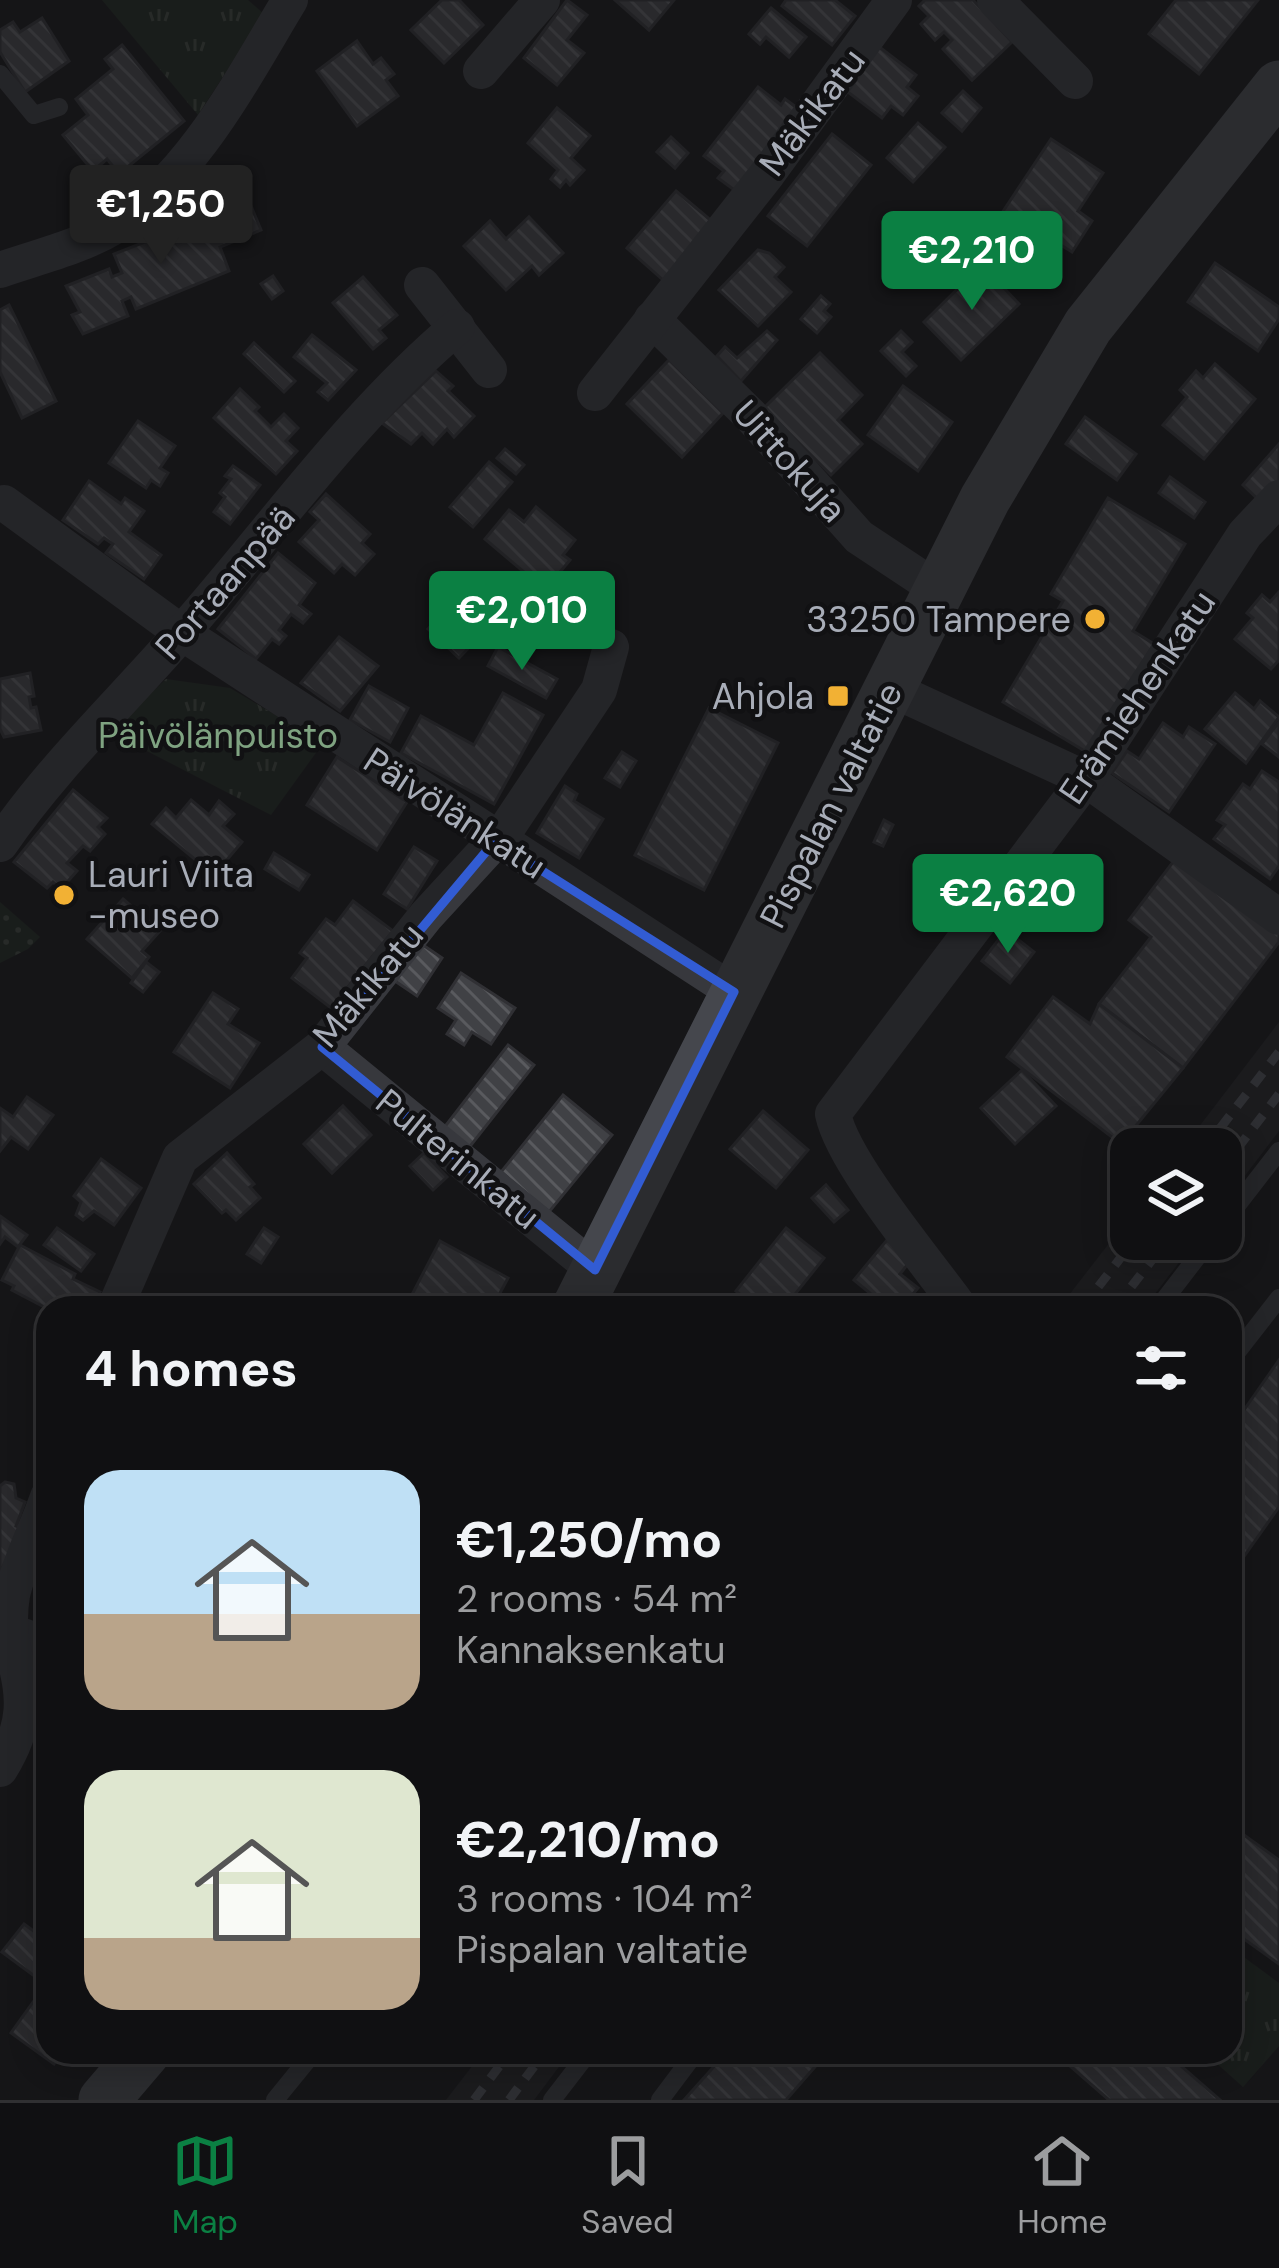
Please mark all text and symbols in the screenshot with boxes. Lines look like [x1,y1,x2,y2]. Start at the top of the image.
street label: Mäkikatu [749,39,875,185]
pin: €1,250 [63,165,259,267]
text: €1,250 [97,178,225,229]
pin: €2,210 [874,211,1070,313]
text: €2,210 [908,224,1036,275]
street label: Uittokuja [723,390,857,532]
street label: Portaanpää [145,495,305,669]
pin: €2,010 [424,571,620,673]
street label: Erämiehenkatu [1048,581,1226,813]
text: €2,010 [456,584,588,635]
place label: 33250 Tampere [806,596,1071,643]
marker: 33250 Tampere [1082,606,1108,632]
place label: Ahjola [712,673,814,720]
street label: Pispalan valtatie [749,674,913,936]
marker: Ahjola [825,683,851,709]
park label: Päivölänpuisto [98,712,338,759]
street label: Päivölänkatu [355,737,555,889]
place label: Lauri Viita -museo [88,851,254,939]
pin: €2,620 [910,854,1106,956]
text: €2,620 [939,867,1077,918]
marker: Lauri Viita -museo [51,882,77,908]
street label: Mäkikatu [302,913,434,1057]
street label: Pulterinkatu [366,1078,550,1240]
map controls [1110,1128,1242,1260]
button: layers [1110,1128,1242,1260]
text: 4 homes [84,1335,298,1402]
icon: filters [1128,1335,1194,1401]
text: €1,250/mo [456,1506,722,1573]
icon: home [180,1518,324,1662]
text: 2 rooms · 54 m² [456,1573,737,1624]
text: Kannaksenkatu [456,1624,726,1675]
text: €2,210/mo [456,1806,720,1873]
icon: home [180,1818,324,1962]
text: 3 rooms · 104 m² [456,1873,753,1924]
text: Pispalan valtatie [456,1924,748,1975]
tab: Map [172,2128,238,2243]
tab: Saved [581,2128,674,2243]
tab: Home [1017,2128,1107,2243]

